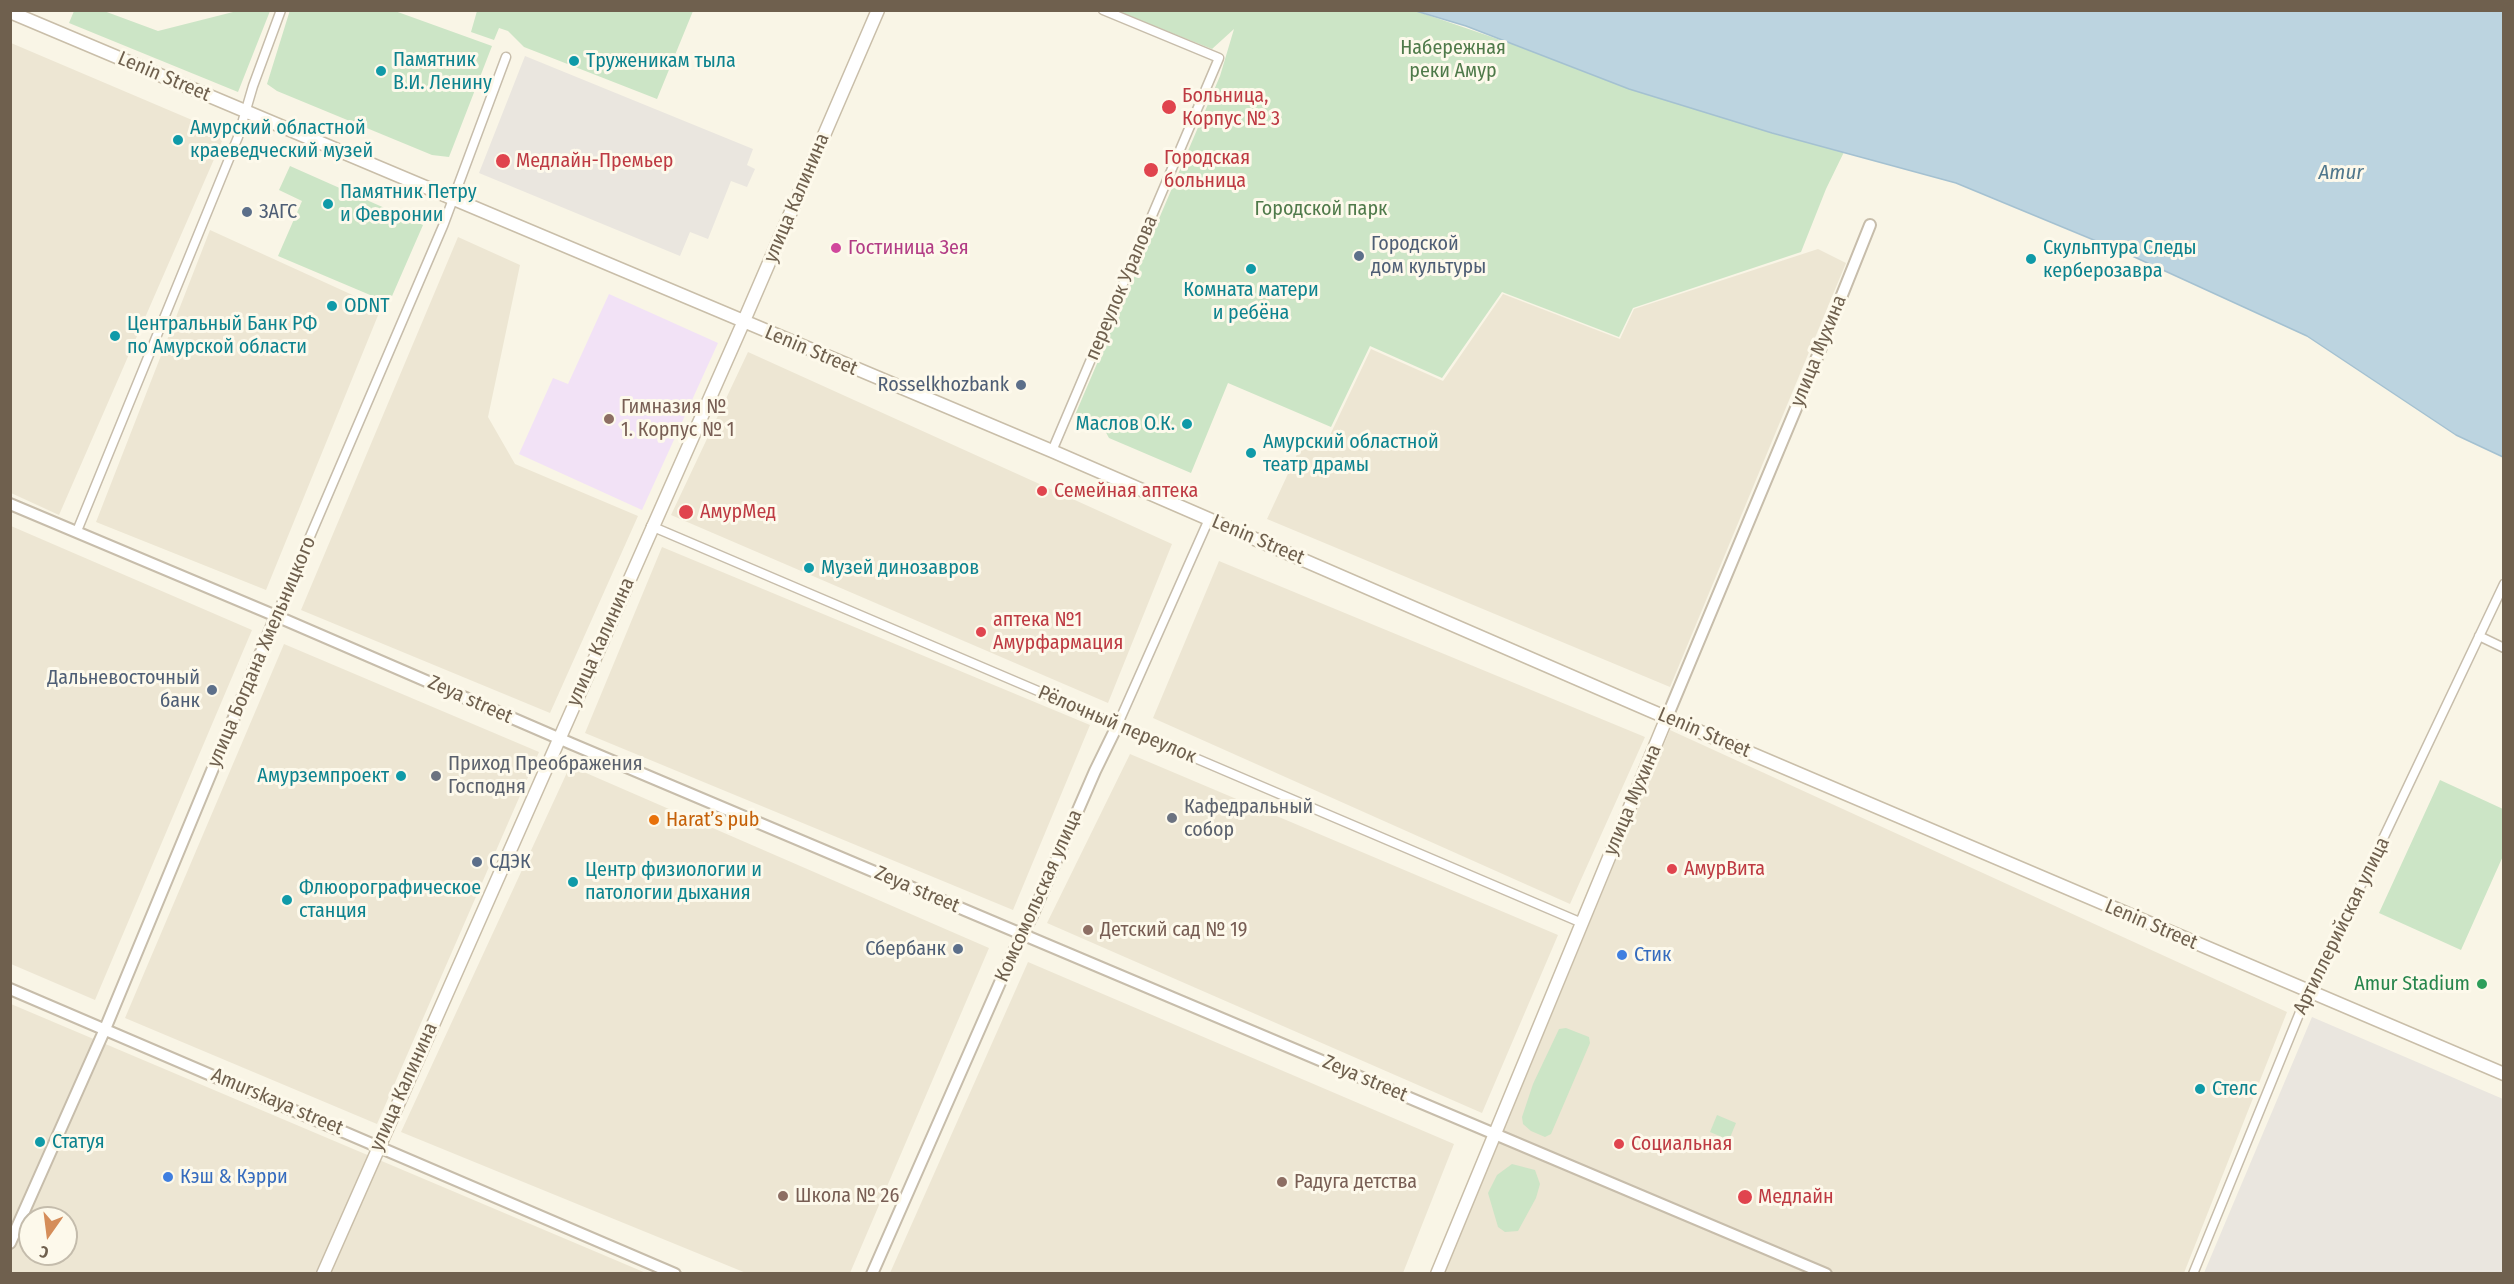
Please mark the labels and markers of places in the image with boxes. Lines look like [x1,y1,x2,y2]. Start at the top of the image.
place label: Памятник В.И. Ленину [393,48,492,95]
place label: Труженикам тыла [586,49,736,73]
marker: Труженикам тыла [567,54,581,68]
marker: Памятник В.И. Ленину [374,64,388,78]
place label: Больница, Корпус № 3 [1182,84,1280,131]
marker: Больница, Корпус № 3 [1160,98,1178,116]
place label: Амурский областной краеведческий музей [190,116,373,163]
marker: Амурский областной краеведческий музей [171,133,185,147]
place label: Городская больница [1164,146,1250,193]
place label: Медлайн-Премьер [516,149,673,173]
marker: Медлайн-Премьер [494,152,512,170]
marker: Городская больница [1142,161,1160,179]
place label: Памятник Петру и Февронии [340,180,477,227]
marker: Памятник Петру и Февронии [321,197,335,211]
place label: ЗАГС [259,200,297,224]
marker: ЗАГС [240,205,254,219]
place label: Городской дом культуры [1371,232,1486,279]
place label: Гостиница Зея [848,236,969,260]
place label: Скульптура Следы керберозавра [2043,236,2197,283]
marker: Гостиница Зея [829,241,843,255]
marker: Городской дом культуры [1352,249,1366,263]
marker: Скульптура Следы керберозавра [2024,252,2038,266]
marker: Комната матери и ребёна [1244,262,1258,276]
place label: Комната матери и ребёна [1183,278,1319,325]
place label: ODNT [344,294,390,318]
marker: ODNT [325,299,339,313]
place label: Центральный Банк РФ по Амурской области [127,312,317,359]
marker: Центральный Банк РФ по Амурской области [108,329,122,343]
place label: Rosselkhozbank [878,373,1009,397]
marker: Rosselkhozbank [1014,378,1028,392]
place label: Гимназия № 1. Корпус № 1 [621,395,735,442]
marker: Гимназия № 1. Корпус № 1 [602,412,616,426]
place label: Маслов О.К. [1076,412,1175,436]
marker: Маслов О.К. [1180,417,1194,431]
place label: Амурский областной театр драмы [1263,430,1439,477]
marker: Амурский областной театр драмы [1244,446,1258,460]
place label: Семейная аптека [1054,479,1198,503]
marker: Семейная аптека [1035,484,1049,498]
place label: АмурМед [700,500,776,524]
marker: АмурМед [677,503,695,521]
place label: Музей динозавров [821,556,979,580]
marker: Музей динозавров [802,561,816,575]
place label: аптека №1 Амурфармация [993,608,1123,655]
marker: аптека №1 Амурфармация [974,625,988,639]
place label: Дальневосточный банк [47,666,200,713]
marker: Дальневосточный банк [205,683,219,697]
place label: Приход Преображения Господня [448,752,643,799]
place label: Амурземпроект [257,764,389,788]
marker: Амурземпроект [394,769,408,783]
marker: Приход Преображения Господня [429,769,443,783]
place label: Кафедральный собор [1184,795,1313,842]
place label: Harat’s pub [666,808,759,832]
marker: Кафедральный собор [1165,811,1179,825]
marker: Harat’s pub [647,813,661,827]
place label: СДЭК [489,850,531,874]
marker: СДЭК [470,855,484,869]
place label: АмурВита [1684,857,1765,881]
place label: Центр физиологии и патологии дыхания [585,858,762,905]
marker: АмурВита [1665,862,1679,876]
marker: Центр физиологии и патологии дыхания [566,875,580,889]
place label: Флюорографическое станция [299,876,481,923]
marker: Флюорографическое станция [280,893,294,907]
place label: Детский сад № 19 [1100,918,1248,942]
marker: Детский сад № 19 [1081,923,1095,937]
place label: Сбербанк [865,937,946,961]
marker: Сбербанк [951,942,965,956]
place label: Стик [1634,943,1671,967]
marker: Стик [1615,948,1629,962]
place label: Amur Stadium [2354,972,2470,996]
marker: Amur Stadium [2475,977,2489,991]
place label: Стелс [2212,1077,2257,1101]
marker: Стелс [2193,1082,2207,1096]
place label: Статуя [52,1130,105,1154]
place label: Социальная [1631,1132,1732,1156]
marker: Статуя [33,1135,47,1149]
marker: Социальная [1612,1137,1626,1151]
place label: Кэш & Кэрри [180,1165,288,1189]
marker: Кэш & Кэрри [161,1170,175,1184]
place label: Радуга детства [1294,1170,1417,1194]
marker: Радуга детства [1275,1175,1289,1189]
place label: Школа № 26 [795,1184,899,1208]
place label: Медлайн [1758,1185,1834,1209]
marker: Медлайн [1736,1188,1754,1206]
marker: Школа № 26 [776,1189,790,1203]

